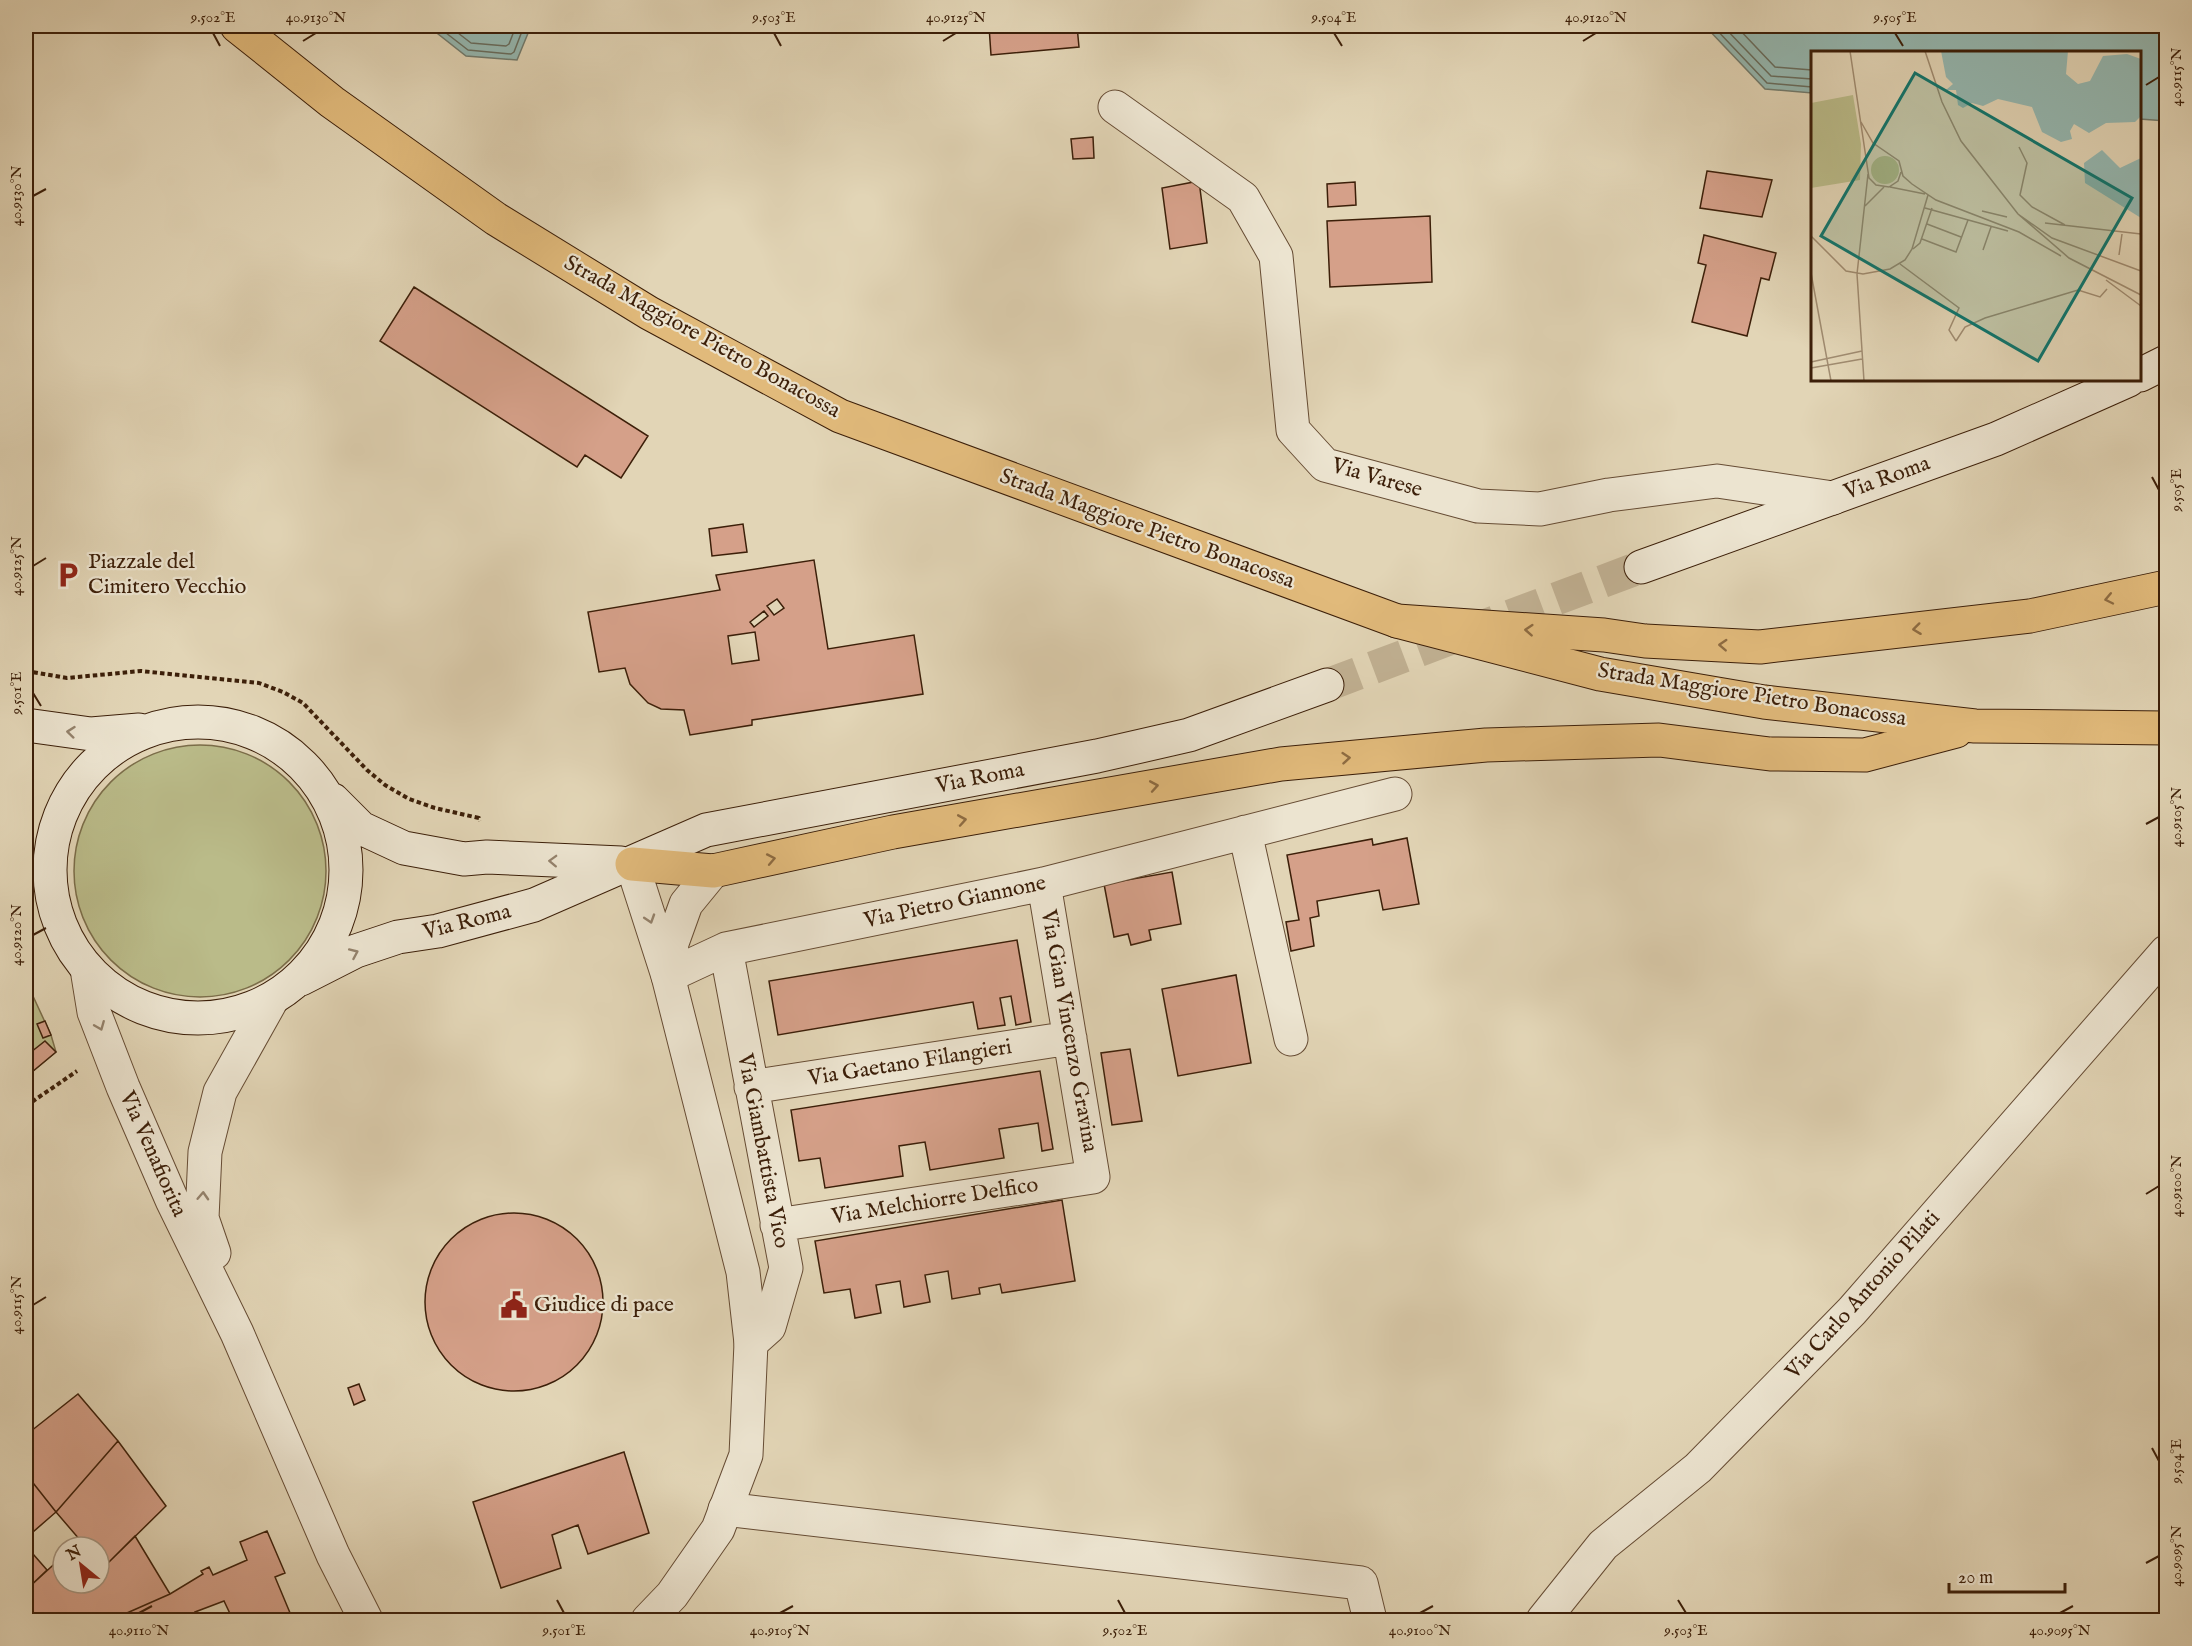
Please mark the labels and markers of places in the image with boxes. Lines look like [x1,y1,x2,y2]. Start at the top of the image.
place label: Piazzale del Cimitero Vecchio [88,548,246,601]
parking icon: Piazzale del Cimitero Vecchio [53,560,83,590]
public building icon: Giudice di pace [499,1290,529,1320]
place label: Giudice di pace [534,1291,674,1319]

